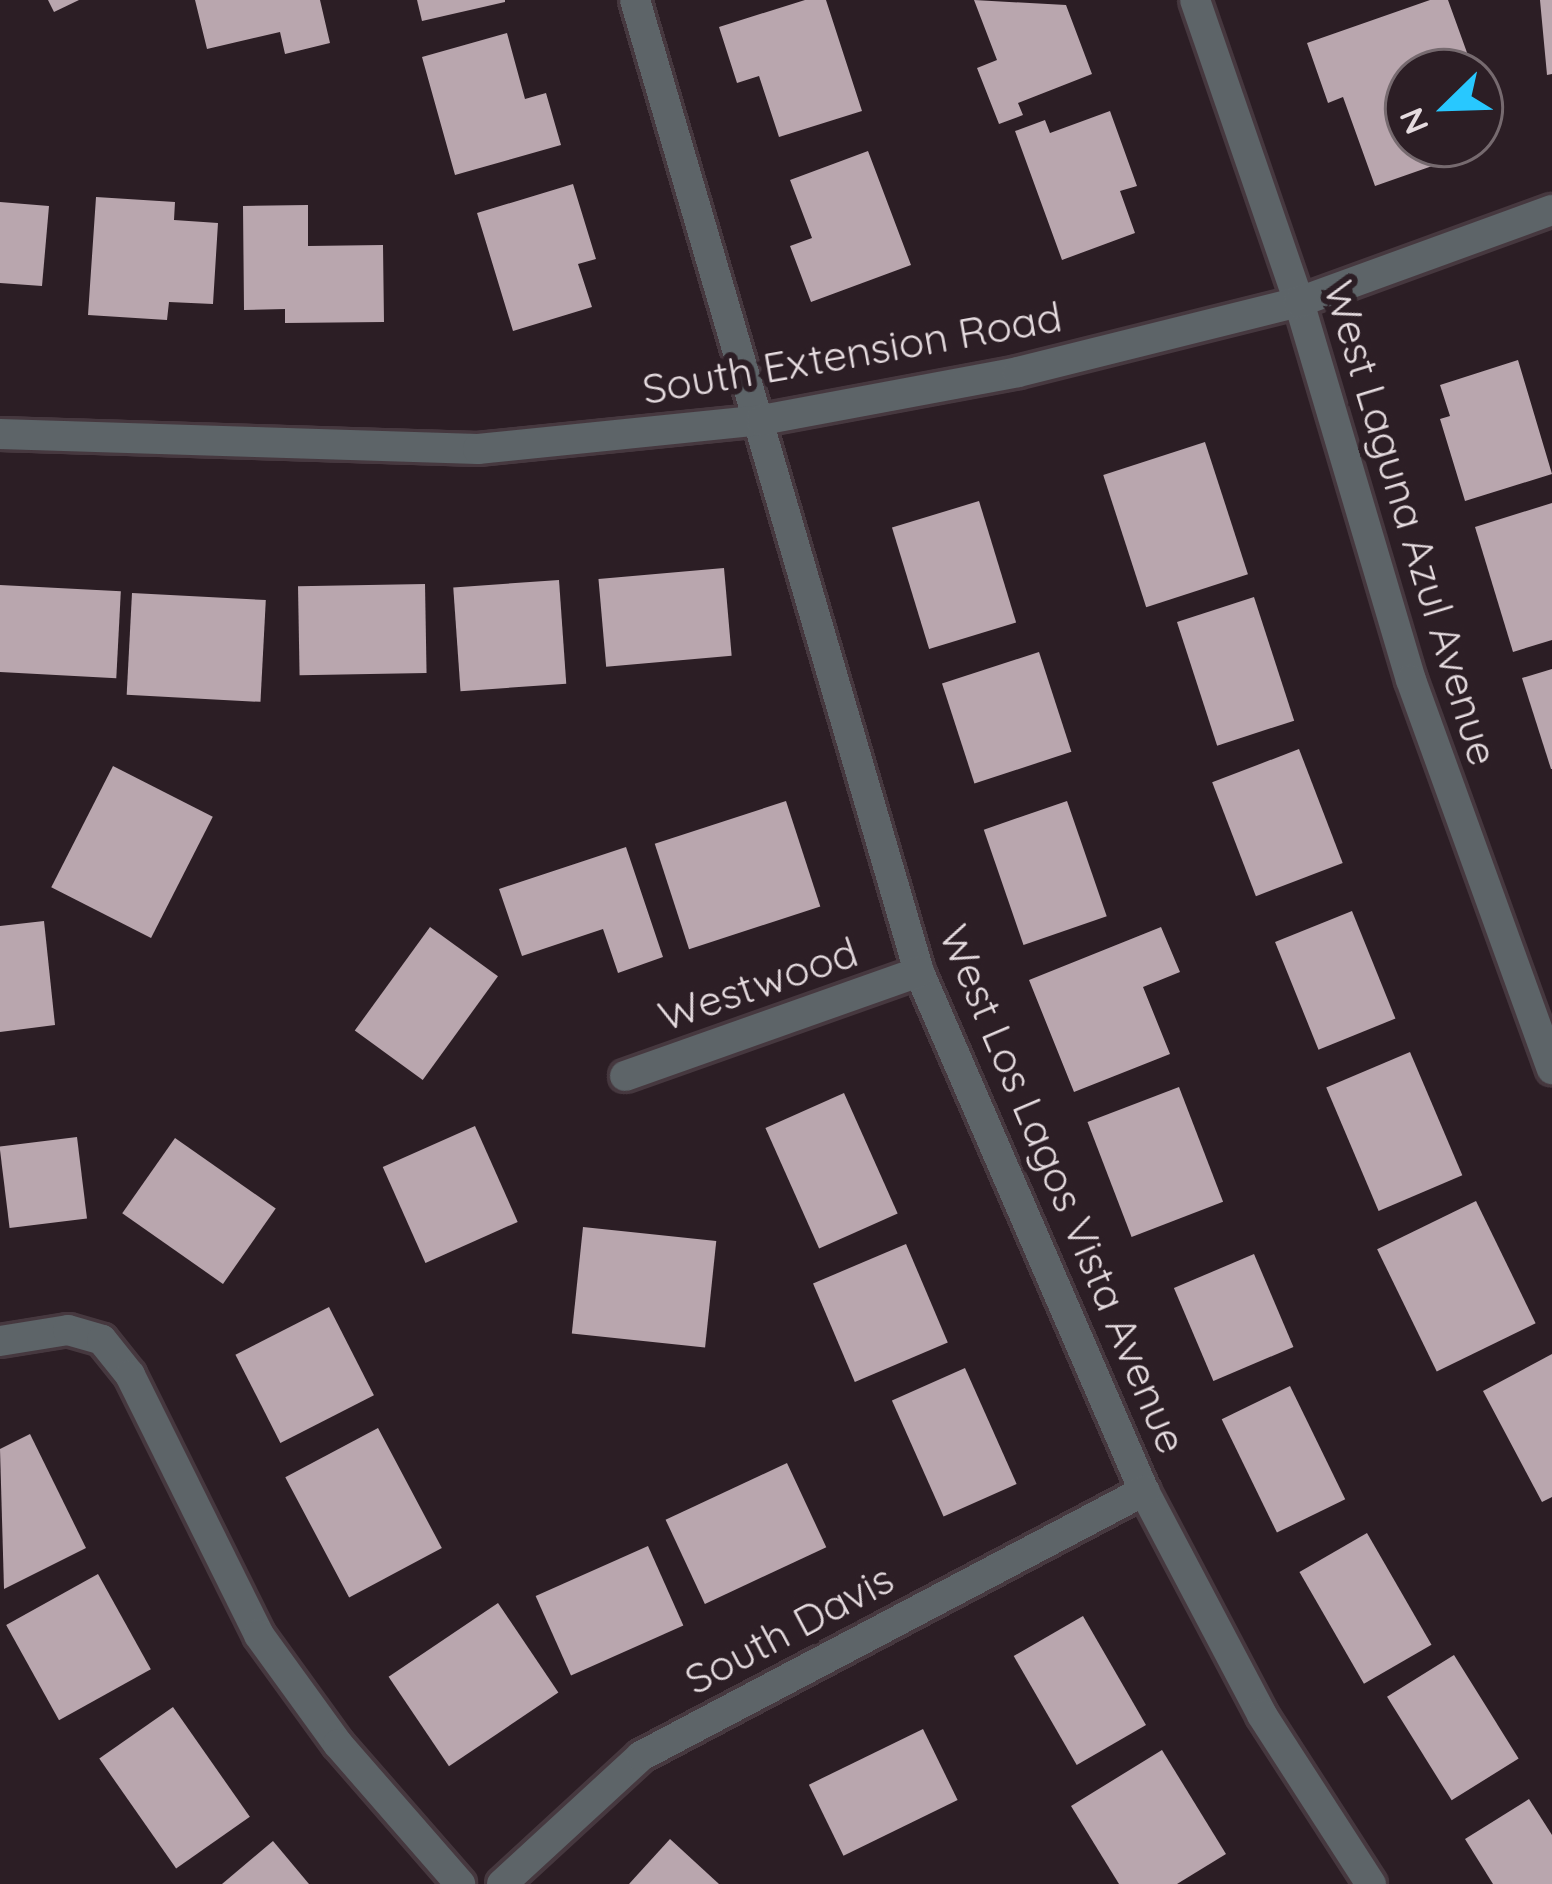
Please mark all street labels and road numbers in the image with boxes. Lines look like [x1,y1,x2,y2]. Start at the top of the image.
street label: West Laguna Azul Avenue [1313,275,1509,771]
street label: South Extension Road [638,291,1066,415]
street label: West Los Lagos Vista Avenue [929,917,1197,1461]
street label: Westwood [652,926,864,1042]
street label: South Davis [676,1553,902,1705]

